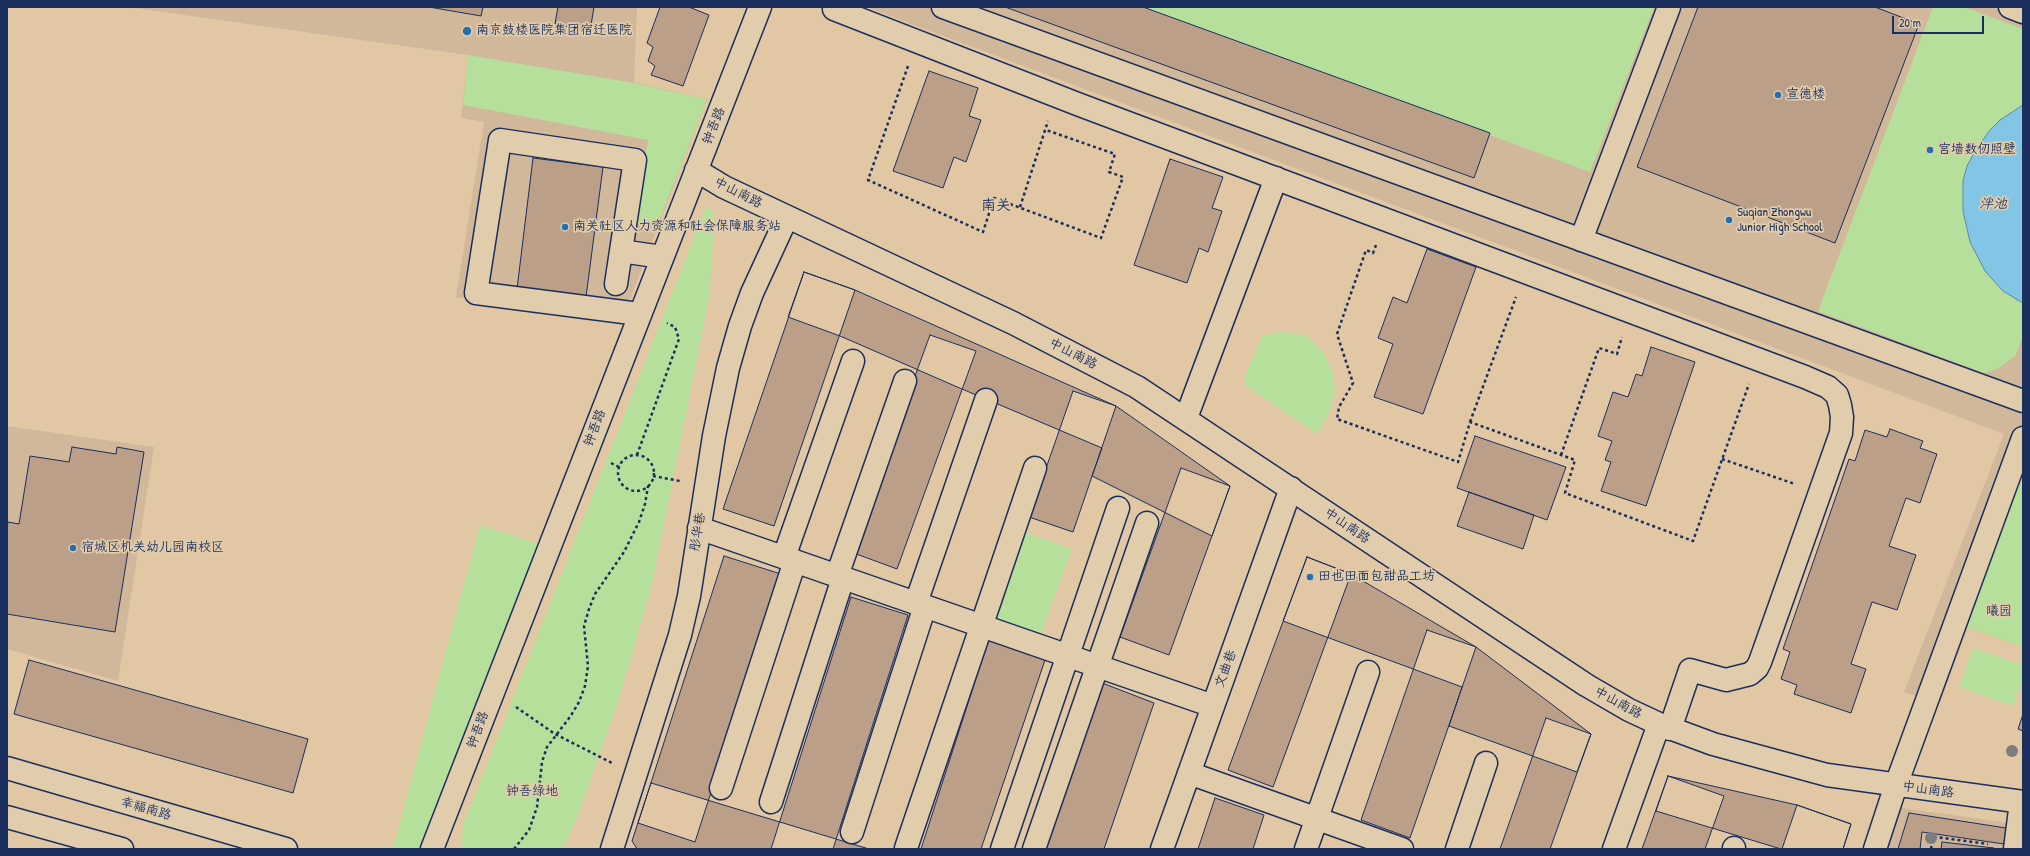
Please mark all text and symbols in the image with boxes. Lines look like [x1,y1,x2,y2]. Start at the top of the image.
scale bar [1894,8,1986,34]
text: 20 m [1899,14,1921,31]
place label: 南京鼓楼医院集团宿迁医院 [476,23,632,39]
marker: 南京鼓楼医院集团宿迁医院 [461,25,473,37]
place label: 宣德楼 [1786,87,1825,103]
marker: 宣德楼 [1773,90,1783,100]
street label: 钟吾路 [699,105,729,147]
place label: 宫墙数仞照壁 [1938,142,2016,158]
marker: 宫墙数仞照壁 [1925,145,1935,155]
street label: 中山南路 [711,174,765,212]
water label: 泮池 [1979,196,2007,212]
district label: 南关 [981,197,1011,215]
place label: Suqian Zhongwu Junior High School [1737,205,1823,236]
marker: Suqian Zhongwu Junior High School [1724,215,1734,225]
place label: 南关社区人力资源和社会保障服务站 [573,219,781,235]
marker: 南关社区人力资源和社会保障服务站 [560,222,570,232]
street label: 中山南路 [1046,335,1100,373]
street label: 钟吾路 [581,407,609,449]
street label: 中山南路 [1321,505,1373,547]
street label: 彤华巷 [687,512,709,552]
place label: 宿城区机关幼儿园南校区 [81,540,224,556]
marker: 宿城区机关幼儿园南校区 [68,543,78,553]
place label: 田也田面包甜品工坊 [1318,569,1435,585]
marker: 田也田面包甜品工坊 [1305,572,1315,582]
park label: 曦园 [1986,604,2012,620]
street label: 文曲巷 [1212,648,1240,690]
street label: 中山南路 [1591,684,1645,722]
street label: 钟吾路 [464,709,492,751]
street label: 中山南路 [1901,779,1955,801]
park label: 钟吾绿地 [506,784,558,800]
street label: 幸福南路 [119,794,173,824]

